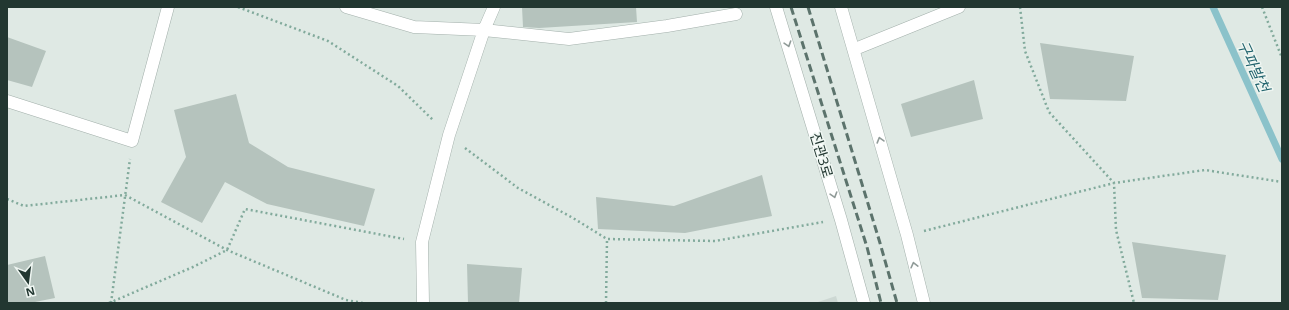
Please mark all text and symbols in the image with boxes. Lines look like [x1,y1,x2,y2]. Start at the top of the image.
water label: 구파발천 [1233,37,1276,97]
one-way arrow [783,41,792,48]
street label: 진관3로 [806,130,838,180]
one-way arrow [876,137,885,144]
one-way arrow [829,192,838,199]
north arrow [8,262,48,302]
one-way arrow [910,262,919,269]
text: N [24,284,37,301]

